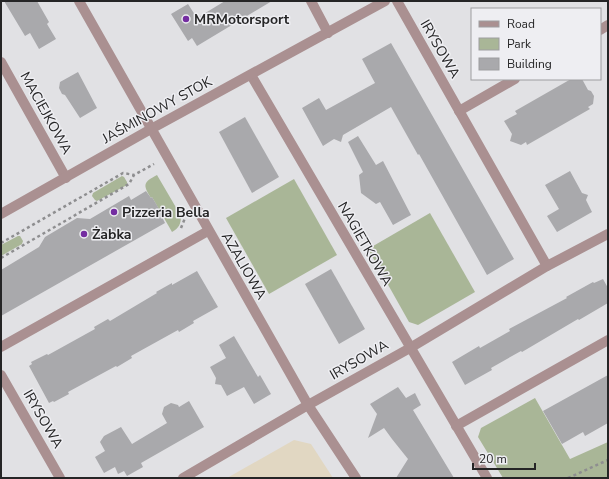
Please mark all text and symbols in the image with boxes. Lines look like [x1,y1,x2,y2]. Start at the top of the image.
legend [471,8,601,80]
place label: MRMotorsport [194,10,290,29]
marker: MRMotorsport [181,14,191,24]
street label: IRYSOWA [416,16,464,82]
text: Road [507,16,535,32]
text: Park [507,36,532,52]
text: Building [507,56,552,72]
street label: MACIEJKOWA [16,68,76,158]
street label: JAŚMINOWY STOK [98,72,216,149]
street label: NAGIETKOWA [333,198,397,290]
place label: Pizzeria Bella [122,203,210,222]
marker: Pizzeria Bella [109,207,119,217]
place label: Żabka [92,225,131,244]
marker: Żabka [79,229,89,239]
street label: AZALIOWA [217,229,271,303]
street label: IRYSOWA [326,336,392,384]
street label: IRYSOWA [19,386,67,452]
scale bar [473,445,535,471]
text: 20 m [479,451,507,467]

